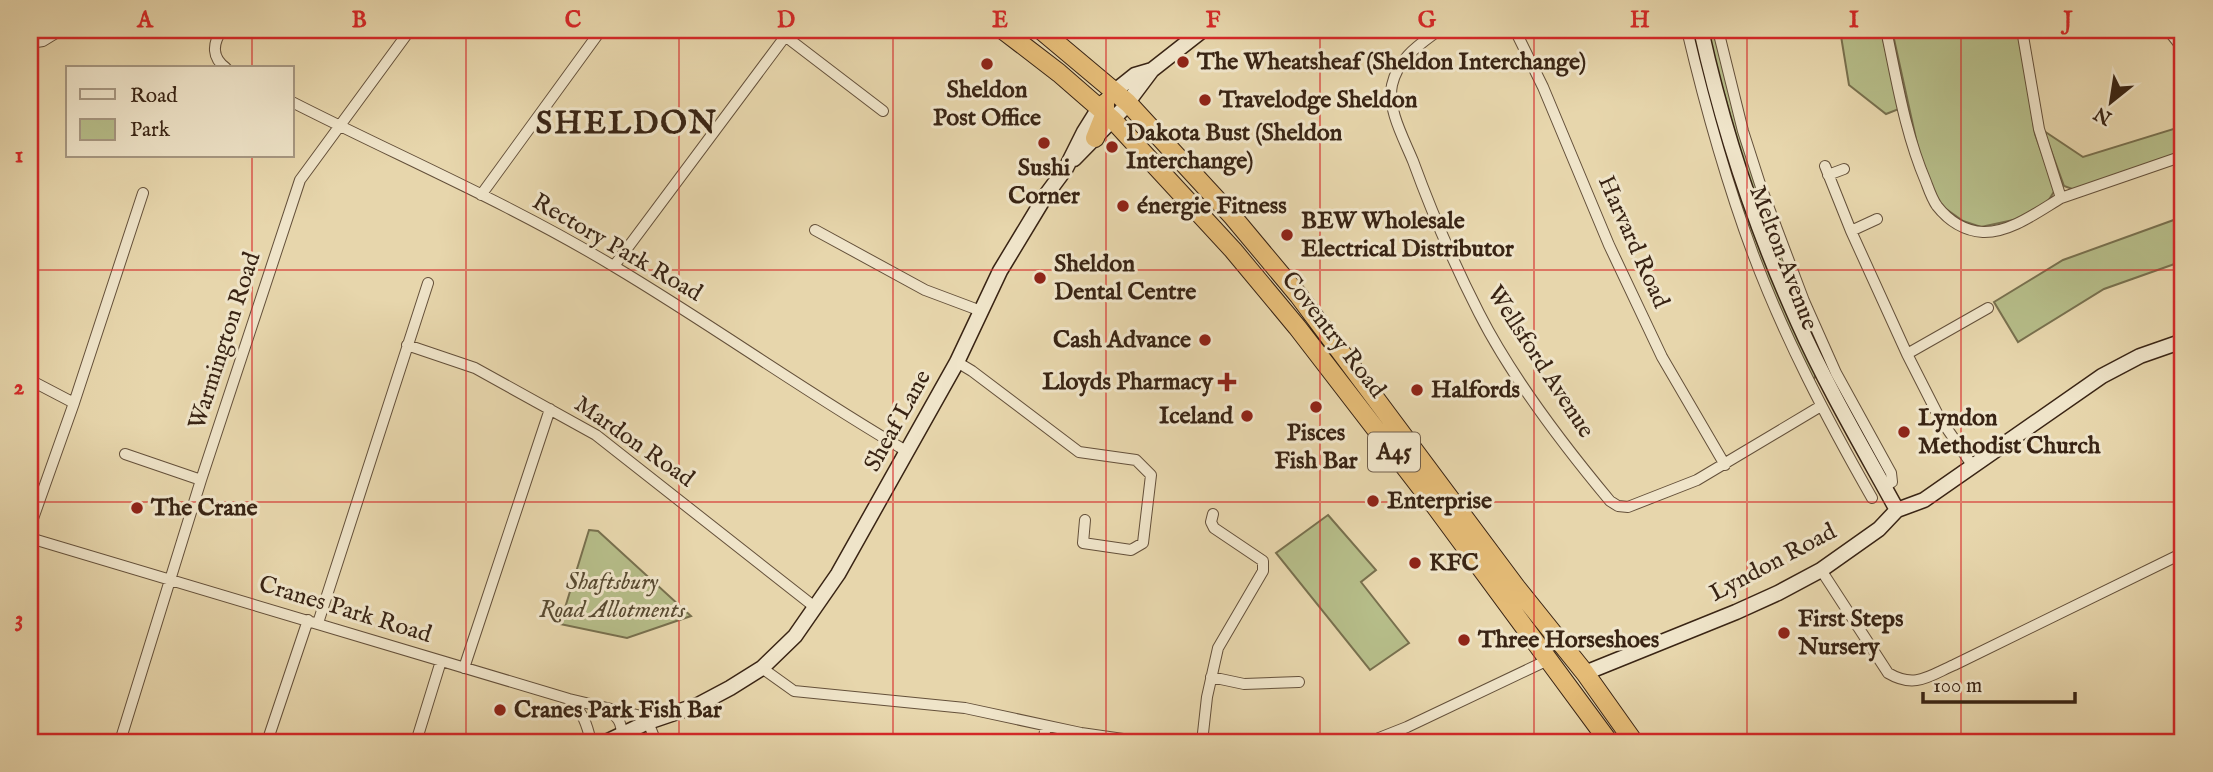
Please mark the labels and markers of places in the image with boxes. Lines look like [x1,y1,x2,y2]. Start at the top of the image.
place label: The Wheatsheaf (Sheldon Interchange) [1196,47,1586,78]
marker: The Wheatsheaf (Sheldon Interchange) [1175,54,1191,70]
marker: Sheldon Post Office [979,56,995,72]
place label: Sheldon Post Office [933,75,1041,134]
place label: Travelodge Sheldon [1218,85,1418,116]
marker: Travelodge Sheldon [1197,92,1213,108]
place label: Dakota Bust (Sheldon Interchange) [1126,118,1343,177]
marker: Sushi Corner [1036,135,1052,151]
marker: Dakota Bust (Sheldon Interchange) [1104,139,1120,155]
place label: Sushi Corner [1008,153,1080,212]
place label: énergie Fitness [1137,191,1287,222]
marker: énergie Fitness [1115,198,1131,214]
place label: BEW Wholesale Electrical Distributor [1301,206,1514,265]
marker: BEW Wholesale Electrical Distributor [1279,227,1295,243]
place label: Sheldon Dental Centre [1054,249,1196,308]
marker: Sheldon Dental Centre [1032,270,1048,286]
place label: Cash Advance [1053,325,1191,356]
marker: Cash Advance [1197,332,1213,348]
place label: Lloyds Pharmacy [1042,367,1214,398]
marker: Lloyds Pharmacy [1219,374,1235,390]
place label: Halfords [1431,375,1521,406]
marker: Halfords [1409,382,1425,398]
marker: Pisces Fish Bar [1308,399,1324,415]
place label: Iceland [1159,401,1234,432]
place label: Lyndon Methodist Church [1918,403,2101,462]
marker: Iceland [1239,408,1255,424]
place label: Pisces Fish Bar [1274,418,1358,477]
marker: Lyndon Methodist Church [1896,424,1912,440]
place label: Enterprise [1387,486,1492,517]
place label: The Crane [150,493,258,524]
marker: Enterprise [1365,493,1381,509]
marker: The Crane [129,500,145,516]
place label: KFC [1429,548,1479,579]
marker: KFC [1407,555,1423,571]
place label: First Steps Nursery [1797,604,1904,663]
place label: Three Horseshoes [1477,625,1660,656]
marker: First Steps Nursery [1776,625,1792,641]
marker: Three Horseshoes [1456,632,1472,648]
place label: Cranes Park Fish Bar [514,695,722,726]
marker: Cranes Park Fish Bar [492,702,508,718]

